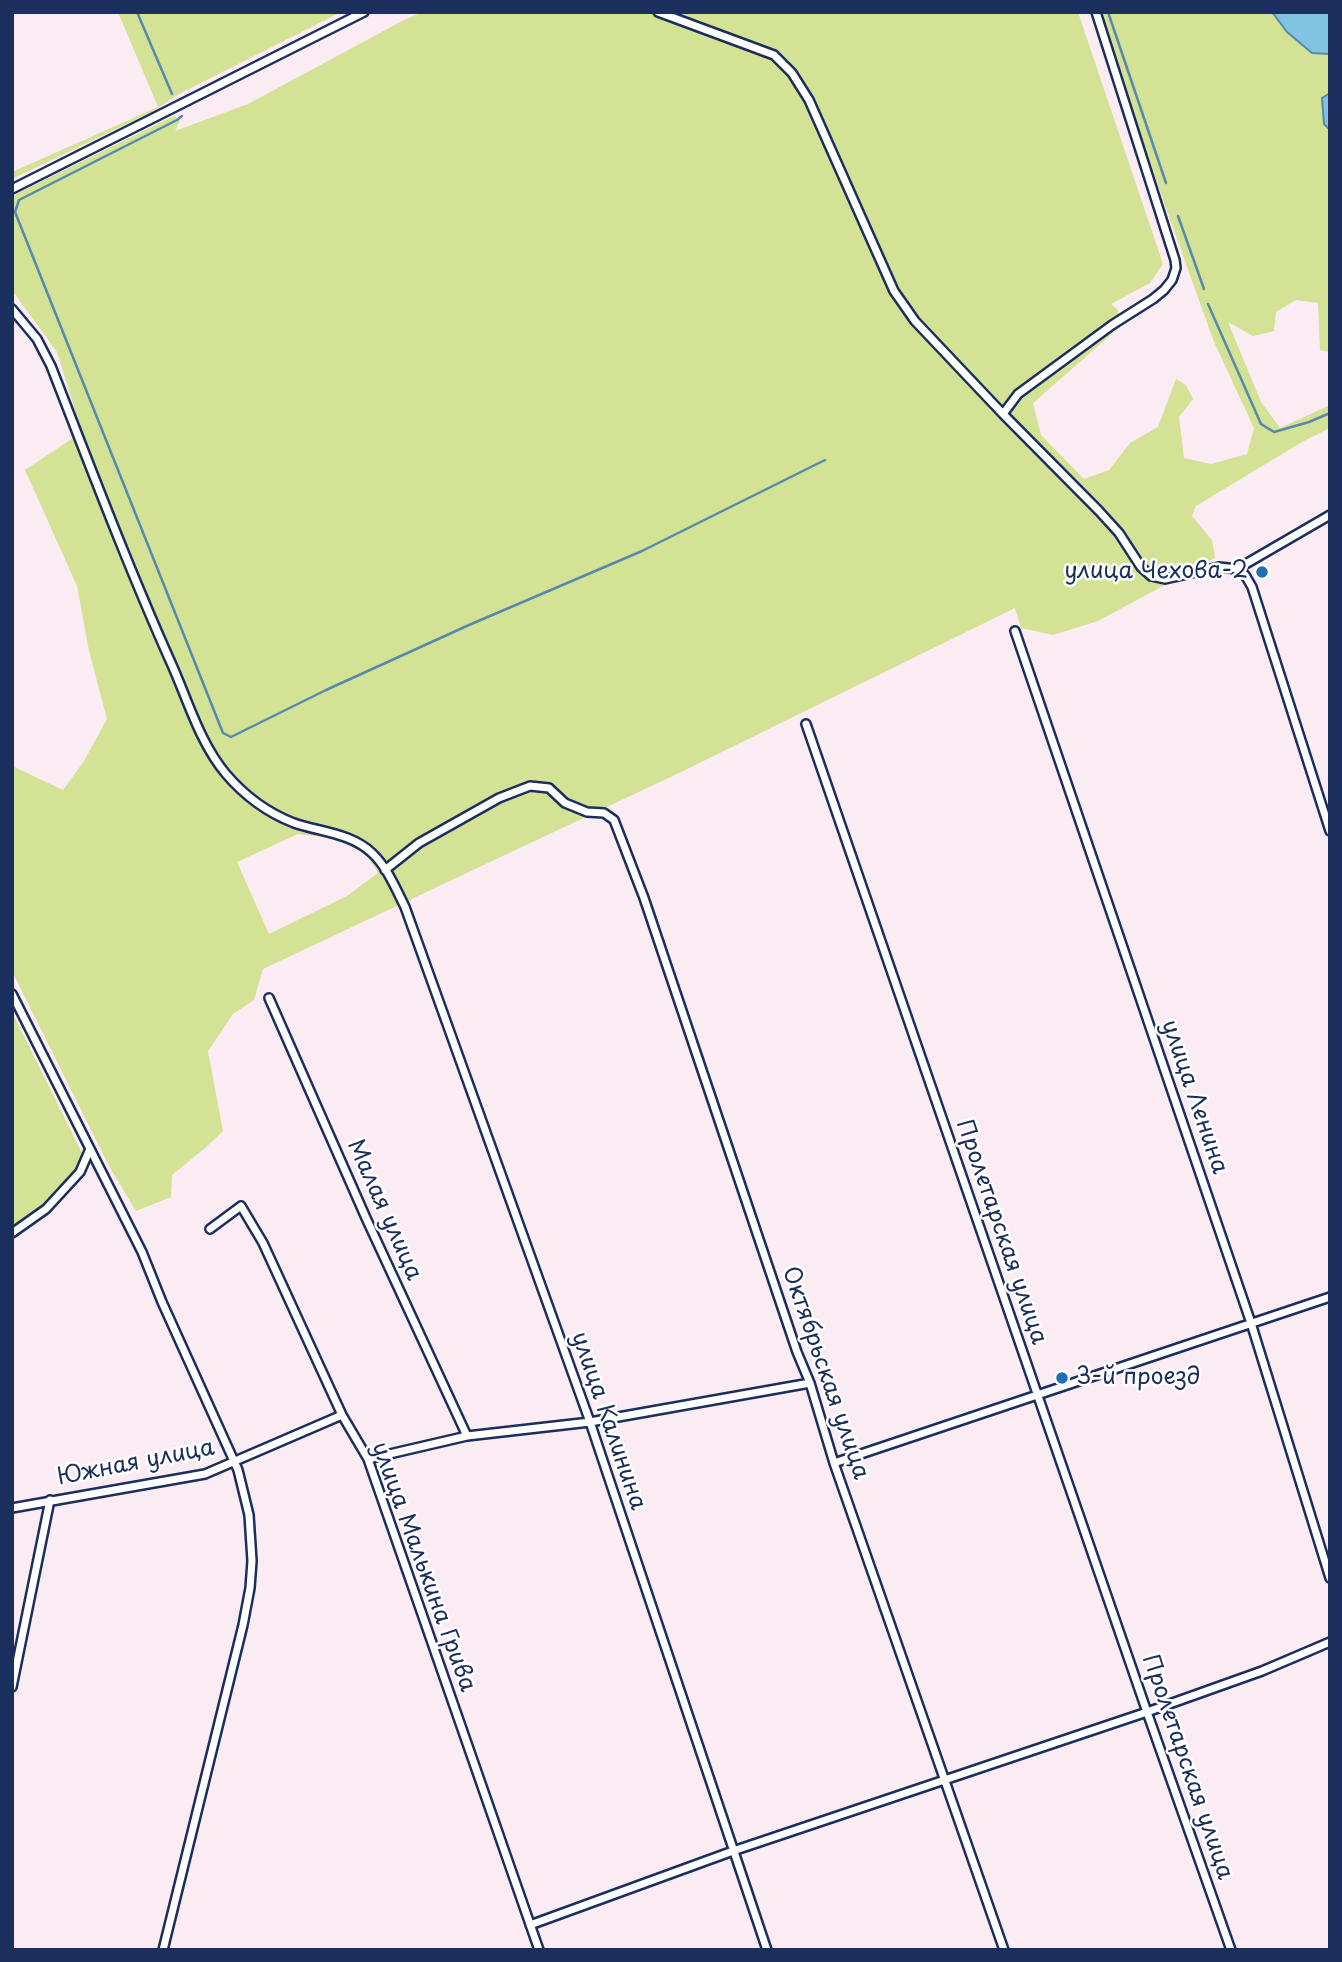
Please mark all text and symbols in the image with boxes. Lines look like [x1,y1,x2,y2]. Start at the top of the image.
place label: улица Чехова-2 [1064,558,1248,586]
marker: улица Чехова-2 [1254,564,1270,580]
street label: улица Ленина [1155,1016,1233,1178]
street label: Пролетарская улица [950,1116,1052,1348]
street label: Малая улица [341,1135,427,1285]
street label: Октябрьская улица [776,1263,874,1483]
street label: улица Калинина [565,1328,651,1514]
place label: 3-й проезд [1076,1364,1200,1392]
marker: 3-й проезд [1054,1370,1070,1386]
street label: Южная улица [55,1434,217,1492]
street label: улица Малькина Грива [365,1438,481,1696]
street label: Пролетарская улица [1136,1651,1238,1883]

